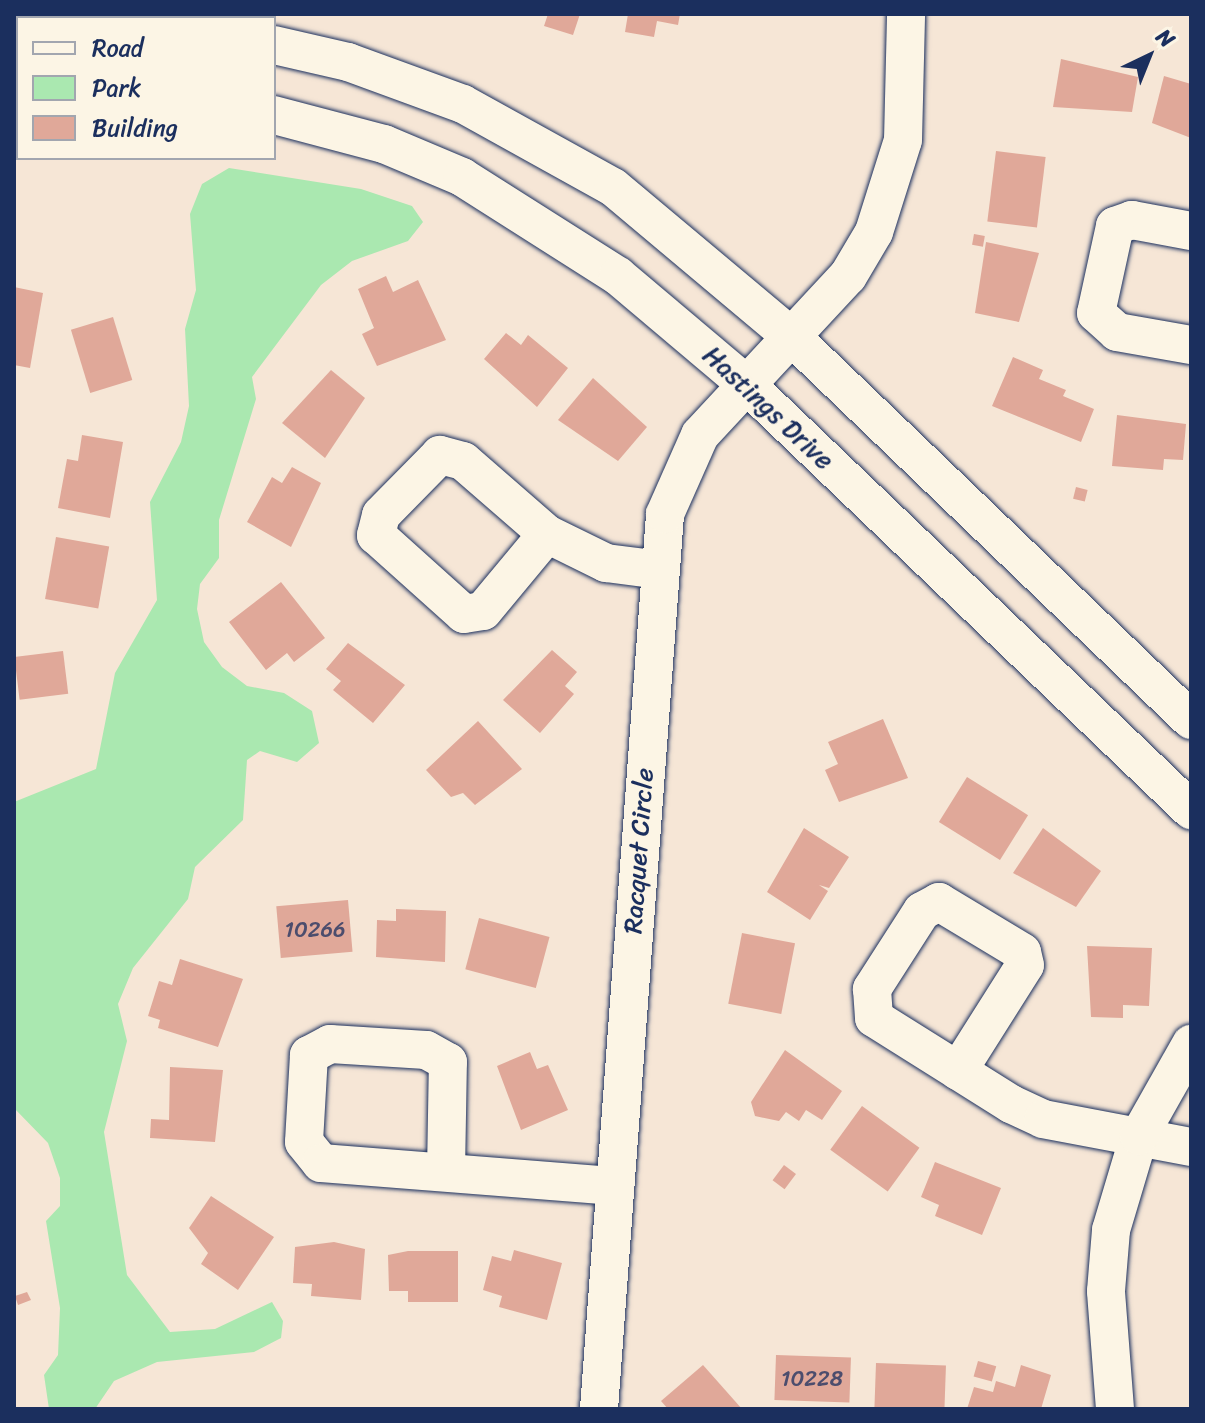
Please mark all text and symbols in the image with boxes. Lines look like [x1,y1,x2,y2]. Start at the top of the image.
legend [16,16,276,160]
north arrow [1109,16,1189,96]
text: N [1147,19,1185,58]
text: Road [92,27,143,69]
text: Park [92,67,141,109]
text: Building [92,107,178,149]
street label: Hastings Drive [696,340,840,476]
street label: Racquet Circle [618,767,660,935]
house number: 10266 [284,917,346,943]
house number: 10228 [781,1366,843,1392]

